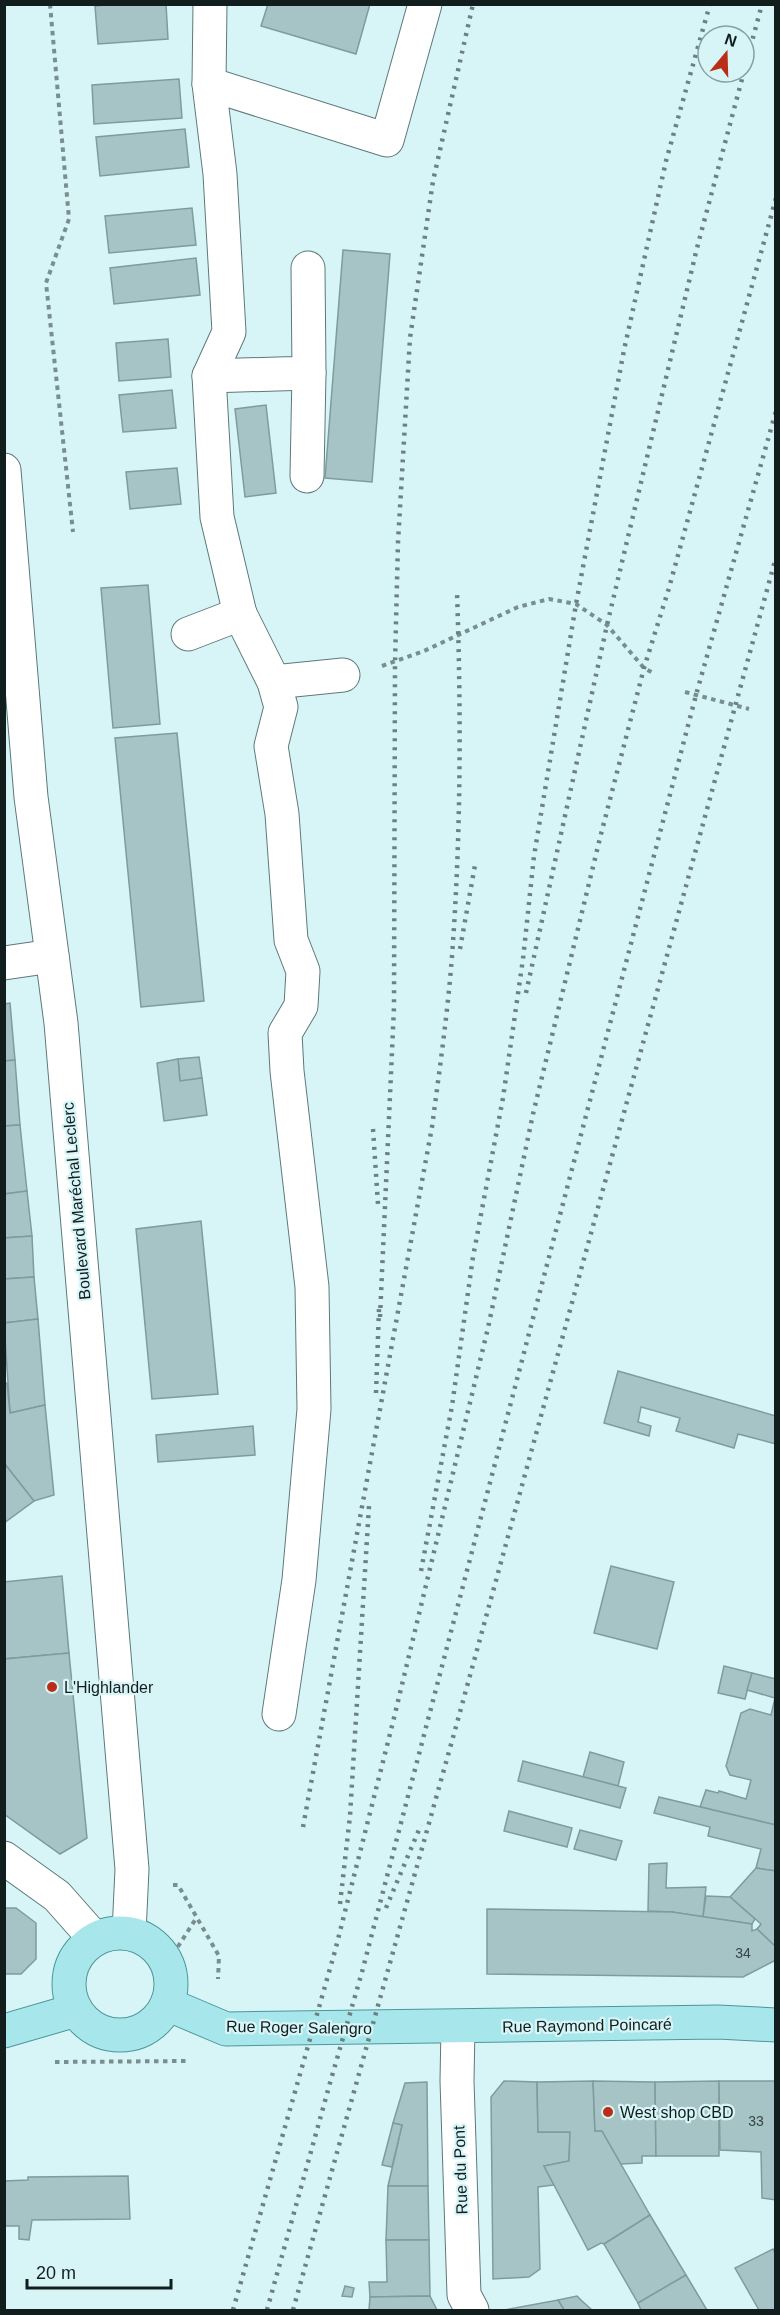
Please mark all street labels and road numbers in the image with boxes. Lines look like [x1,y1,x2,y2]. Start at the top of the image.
street label: Boulevard Maréchal Leclerc [59,1101,94,1300]
street label: Rue Raymond Poincaré [502,2016,672,2035]
street label: Rue Roger Salengro [226,2018,372,2037]
street label: Rue du Pont [450,2125,471,2215]

